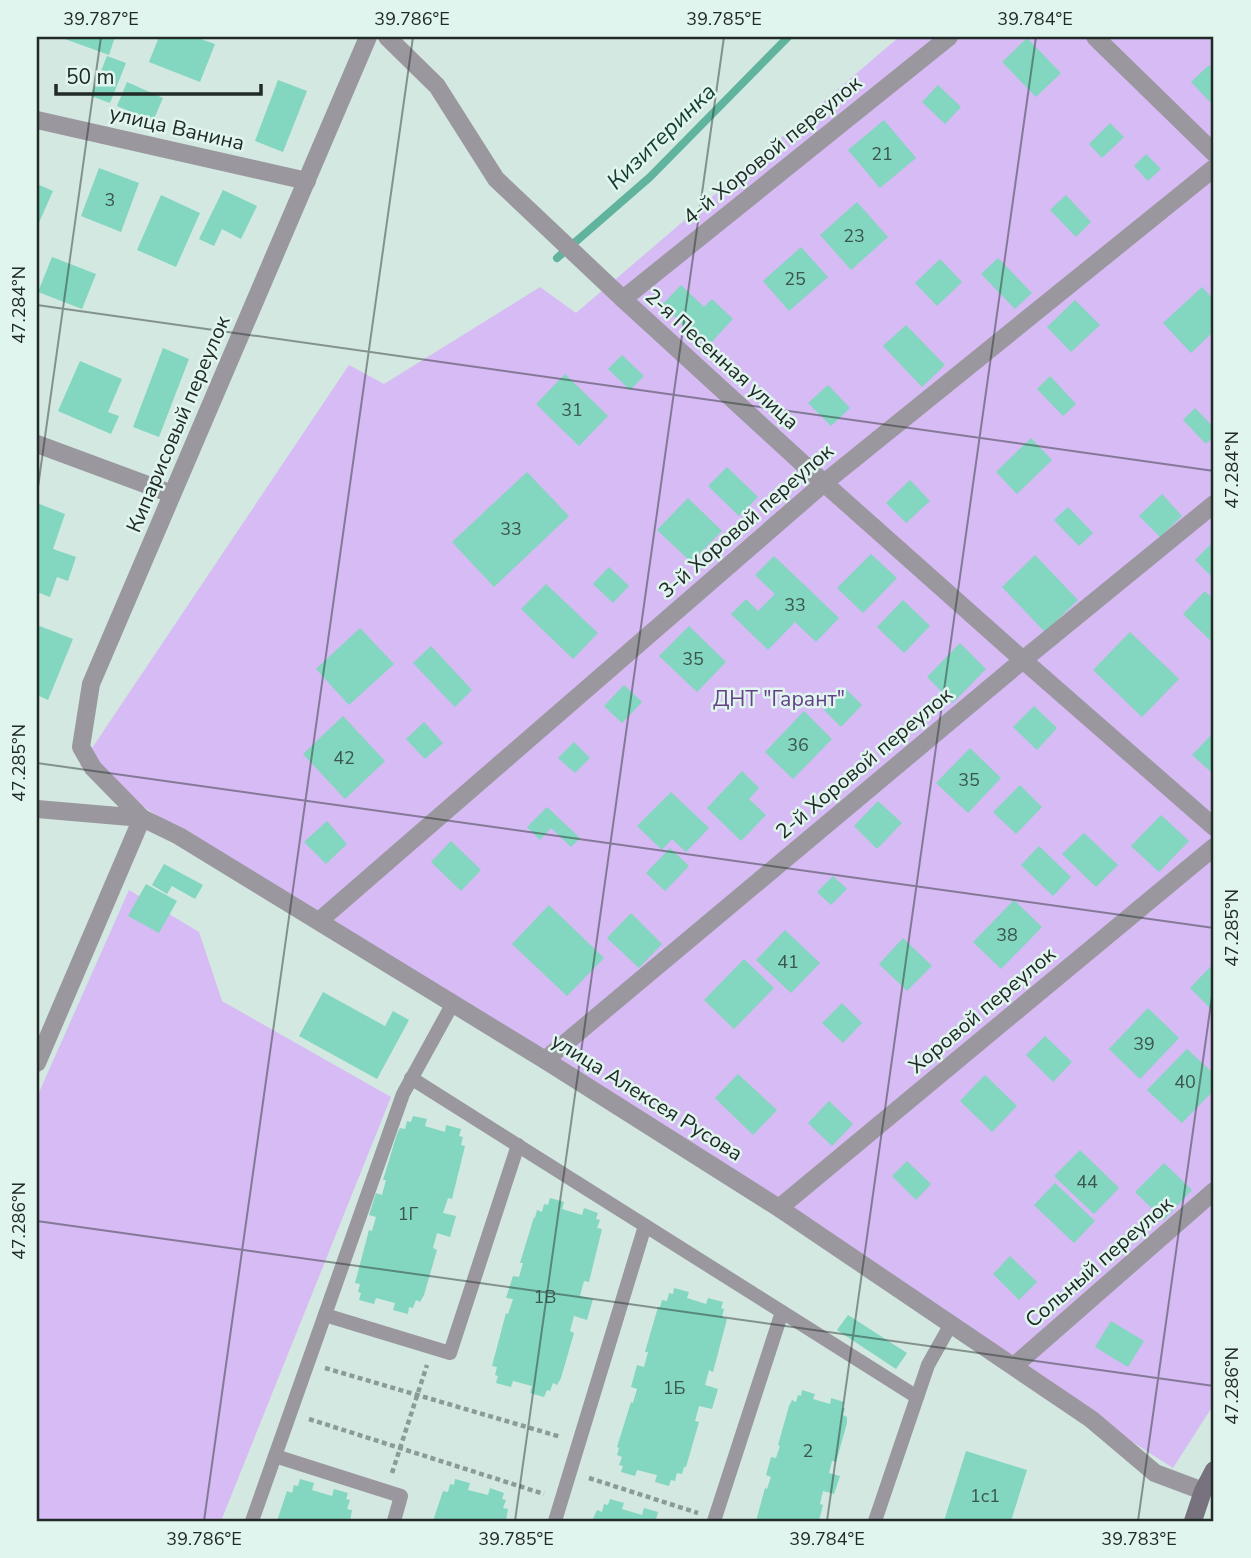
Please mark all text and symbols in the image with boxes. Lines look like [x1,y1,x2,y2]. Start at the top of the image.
text: 39.787°E [63,7,139,31]
text: 39.786°E [374,7,450,31]
text: 39.785°E [686,7,762,31]
text: 39.784°E [997,7,1073,31]
scale bar [56,52,261,96]
text: 50 m [66,63,115,91]
street label: 4-й Хоровой переулок [677,68,868,231]
water label: Кизитеринка [600,76,723,196]
street label: улица Ванина [107,99,247,157]
house number: 21 [871,142,893,166]
house number: 3 [105,188,115,212]
house number: 23 [843,224,865,248]
text: 47.284°N [7,266,31,344]
house number: 25 [784,267,806,291]
street label: 2-я Песенная улица [639,282,805,436]
street label: Кипарисовый переулок [120,310,237,537]
house number: 31 [561,398,583,422]
text: 47.284°N [1220,431,1244,509]
street label: 3-й Хоровой переулок [653,437,840,605]
house number: 33 [500,517,522,541]
house number: 33 [784,593,806,617]
house number: 35 [682,647,704,671]
street label: 2-й Хоровой переулок [770,680,959,845]
park label: ДНТ "Гарант" [713,685,845,713]
text: 47.285°N [7,724,31,802]
house number: 36 [787,733,809,757]
house number: 42 [333,746,355,770]
house number: 35 [958,768,980,792]
text: 47.285°N [1220,889,1244,967]
house number: 38 [996,923,1018,947]
street label: Хоровой переулок [903,940,1062,1080]
house number: 41 [777,950,799,974]
street label: улица Алексея Русова [546,1027,748,1167]
house number: 39 [1133,1032,1155,1056]
house number: 40 [1174,1070,1196,1094]
house number: 44 [1076,1170,1098,1194]
text: 47.286°N [7,1182,31,1260]
street label: Сольный переулок [1019,1189,1179,1334]
house number: 1Г [398,1202,419,1226]
house number: 1В [534,1285,556,1309]
text: 47.286°N [1220,1347,1244,1425]
house number: 1Б [663,1376,685,1400]
house number: 2 [803,1439,813,1463]
house number: 1с1 [970,1484,1000,1508]
text: 39.786°E [166,1527,242,1551]
text: 39.785°E [478,1527,554,1551]
text: 39.784°E [789,1527,865,1551]
text: 39.783°E [1101,1527,1177,1551]

